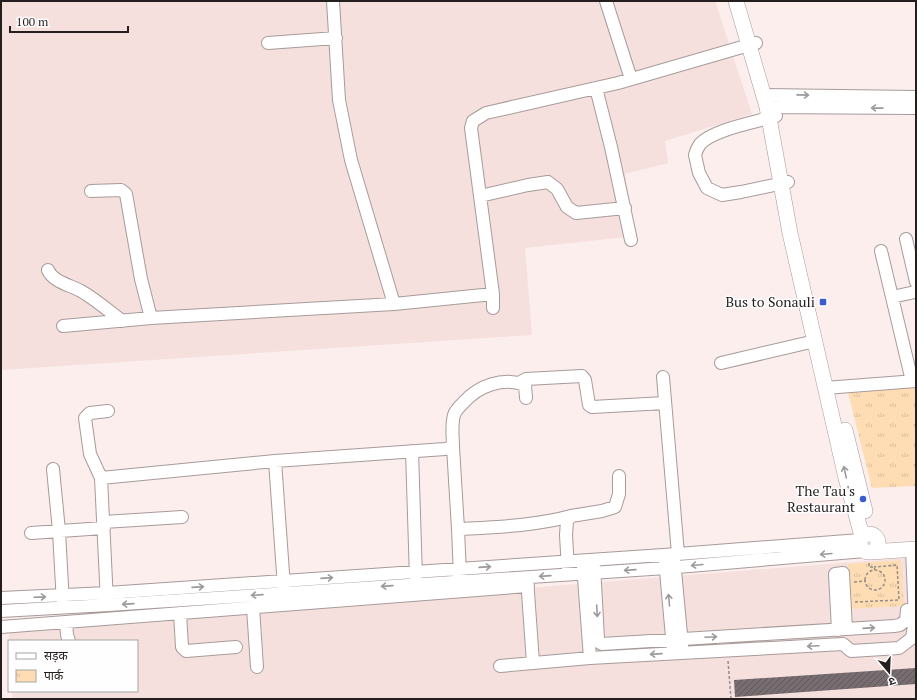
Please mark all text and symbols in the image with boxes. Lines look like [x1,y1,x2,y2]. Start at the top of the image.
scale bar [10,8,128,34]
text: 100 m [16,14,49,29]
one-way arrow [796,91,809,98]
one-way arrow [871,104,884,112]
place label: Bus to Sonauli [725,292,815,311]
marker: Bus to Sonauli [818,297,828,307]
one-way arrow [840,466,848,479]
place label: The Tau's Restaurant [787,481,856,516]
marker: The Tau's Restaurant [858,494,868,504]
one-way arrow [820,551,833,558]
one-way arrow [690,562,703,569]
one-way arrow [478,563,491,570]
one-way arrow [624,567,637,574]
one-way arrow [539,572,552,579]
one-way arrow [320,574,333,581]
one-way arrow [191,583,204,590]
one-way arrow [381,583,394,590]
one-way arrow [251,591,264,598]
one-way arrow [33,593,46,601]
one-way arrow [665,594,672,607]
one-way arrow [122,600,135,607]
one-way arrow [593,604,600,617]
one-way arrow [862,624,875,631]
one-way arrow [704,633,717,641]
legend [8,640,138,692]
one-way arrow [807,642,820,649]
text: सड़क [44,648,69,663]
one-way arrow [650,650,663,658]
north arrow [869,652,909,692]
text: पार्क [44,668,64,683]
text: उ [886,674,898,689]

